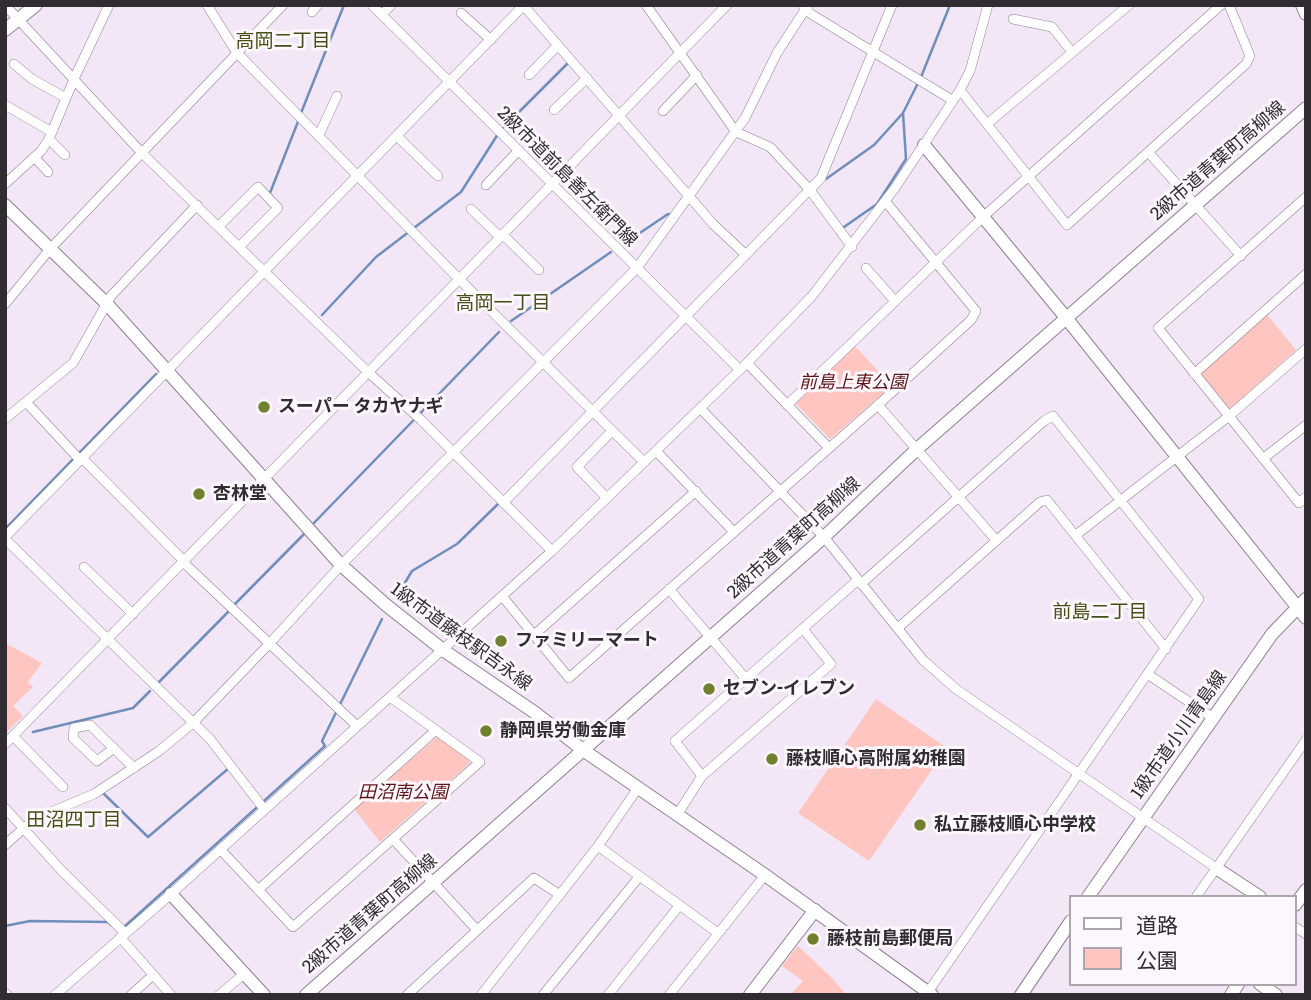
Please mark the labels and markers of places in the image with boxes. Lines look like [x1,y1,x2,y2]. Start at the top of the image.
place label: スーパー タカヤナギ [278,396,444,418]
marker: スーパー タカヤナギ [256,399,272,415]
place label: 杏林堂 [213,483,267,505]
marker: 杏林堂 [191,486,207,502]
place label: ファミリーマート [515,630,659,652]
marker: ファミリーマート [493,633,509,649]
place label: セブン-イレブン [723,678,855,700]
marker: セブン-イレブン [701,681,717,697]
place label: 静岡県労働金庫 [500,720,626,742]
marker: 静岡県労働金庫 [478,723,494,739]
place label: 藤枝順心高附属幼稚園 [786,748,966,770]
marker: 藤枝順心高附属幼稚園 [764,751,780,767]
place label: 私立藤枝順心中学校 [934,814,1096,836]
marker: 私立藤枝順心中学校 [912,817,928,833]
place label: 藤枝前島郵便局 [827,928,953,950]
marker: 藤枝前島郵便局 [805,931,821,947]

